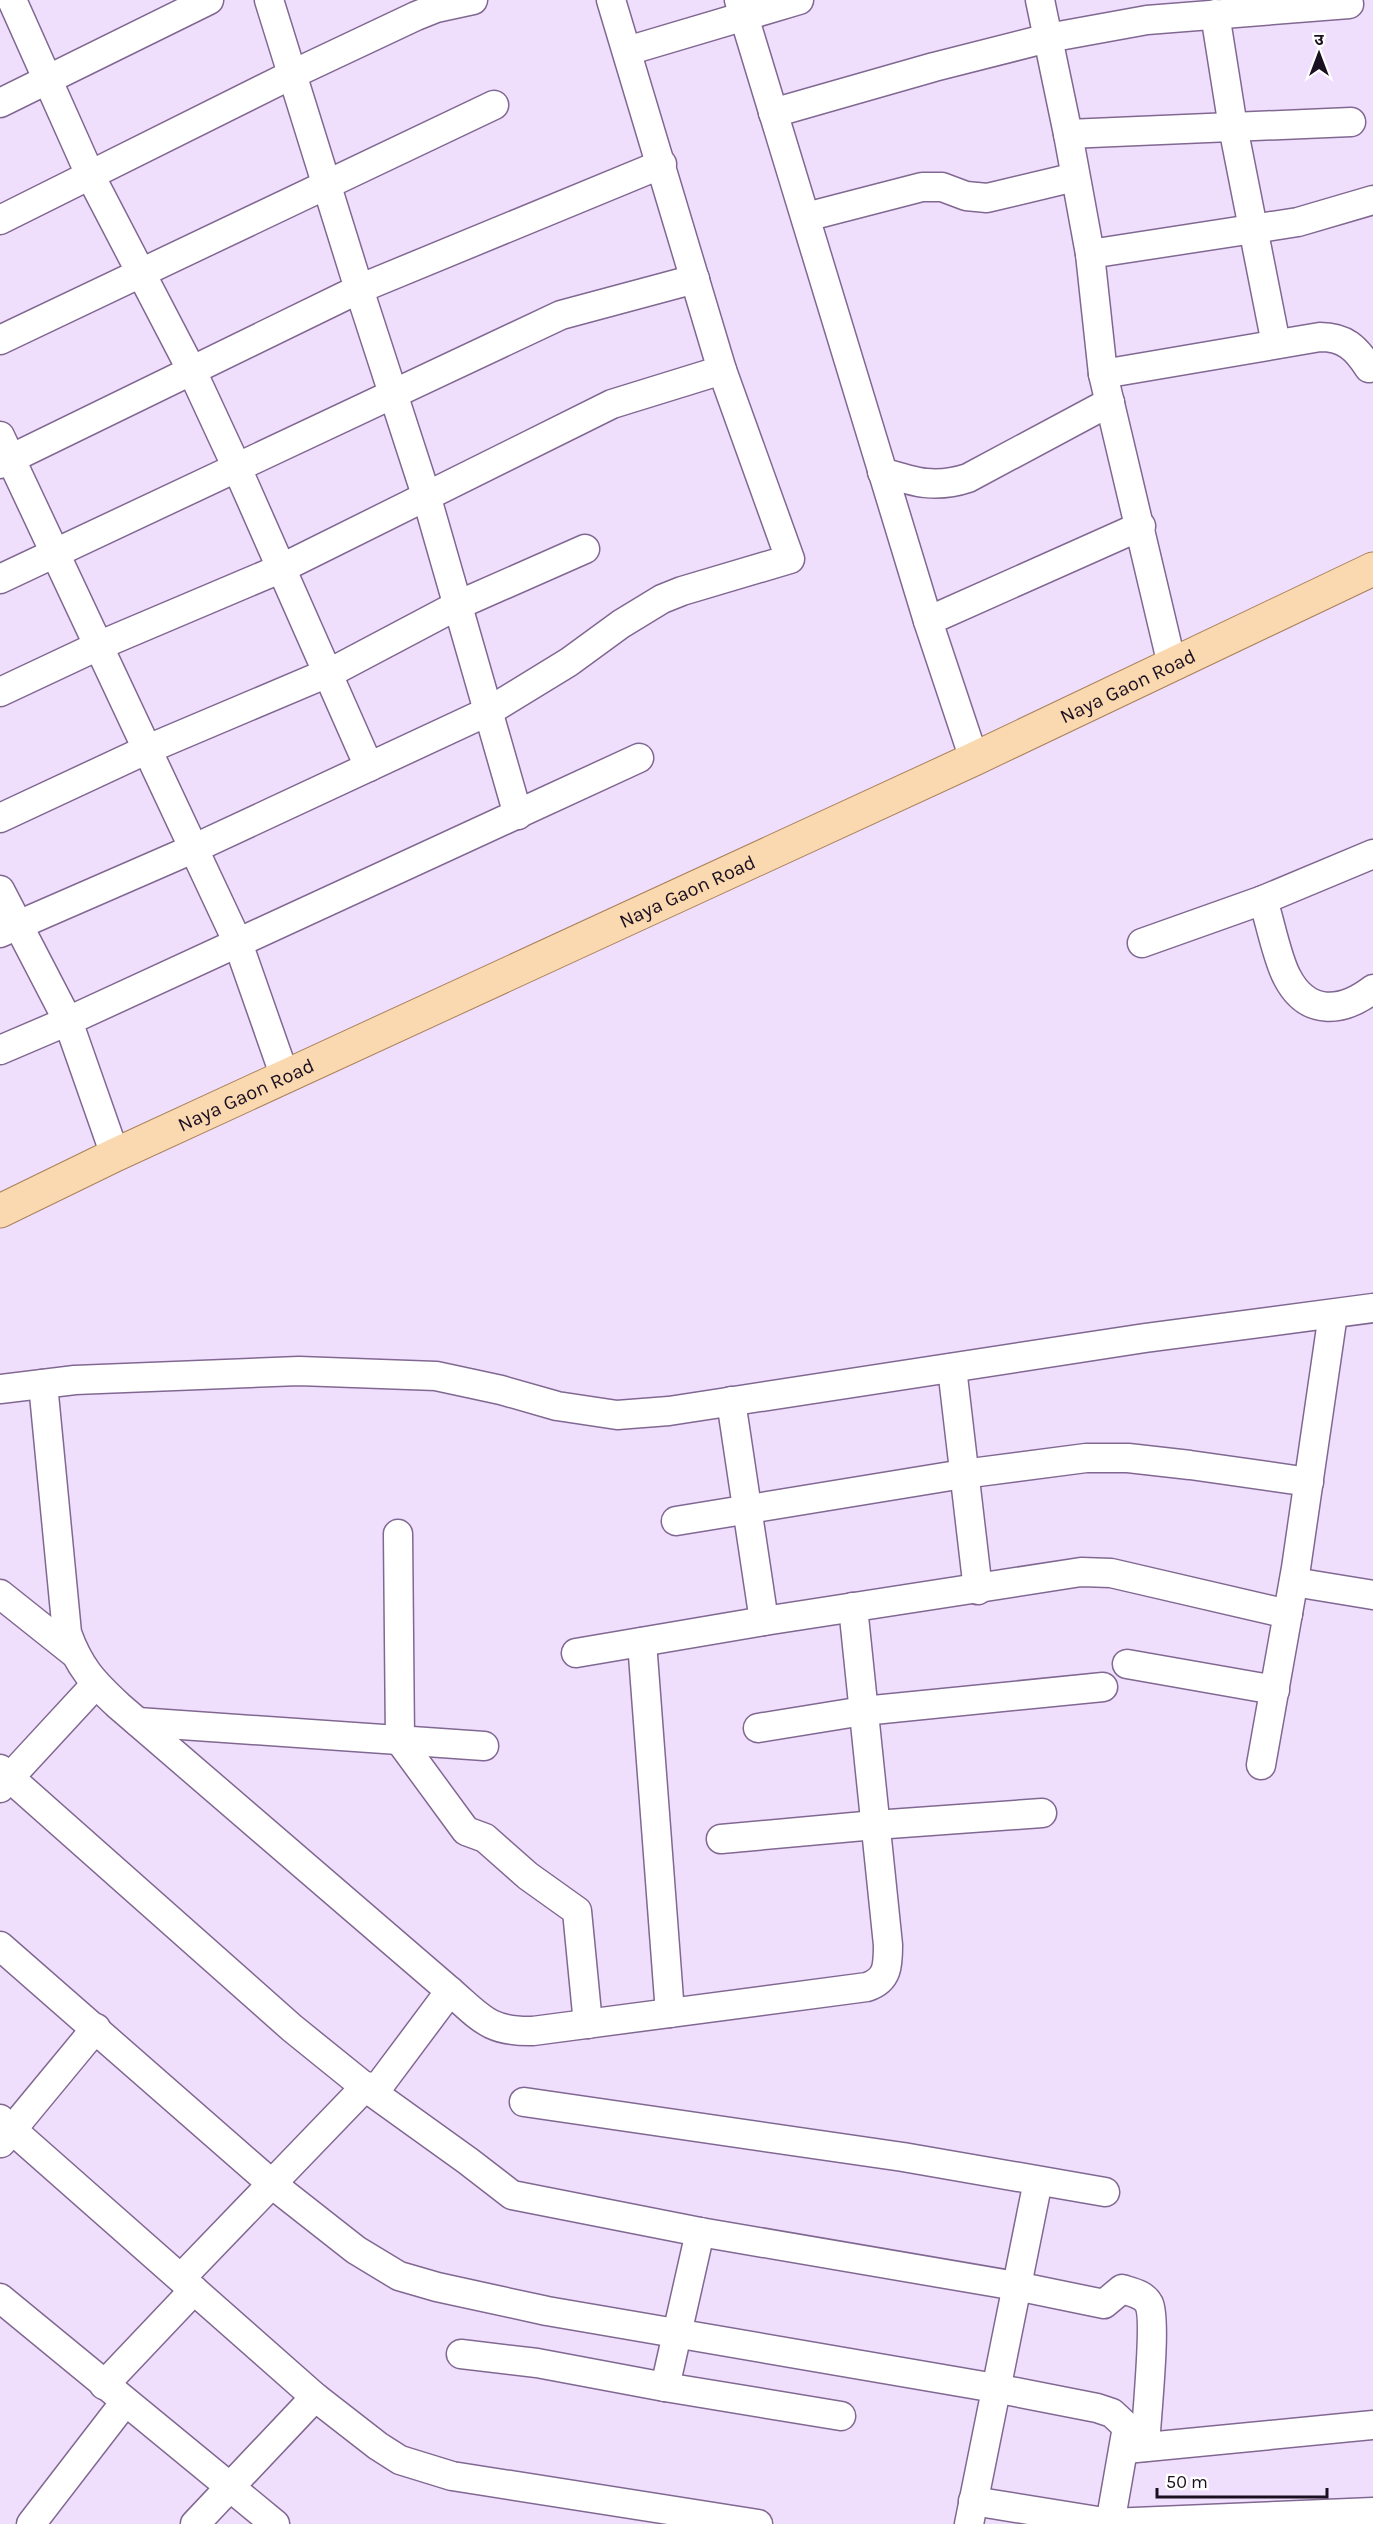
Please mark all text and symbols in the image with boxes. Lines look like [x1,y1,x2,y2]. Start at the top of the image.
north arrow [1289,24,1349,84]
text: उ [1314,30,1324,49]
street label: Naya Gaon Road [1056,644,1199,728]
street label: Naya Gaon Road [615,850,759,933]
street label: Naya Gaon Road [174,1053,318,1136]
scale bar [1157,2461,1326,2499]
text: 50 m [1166,2471,1208,2493]

